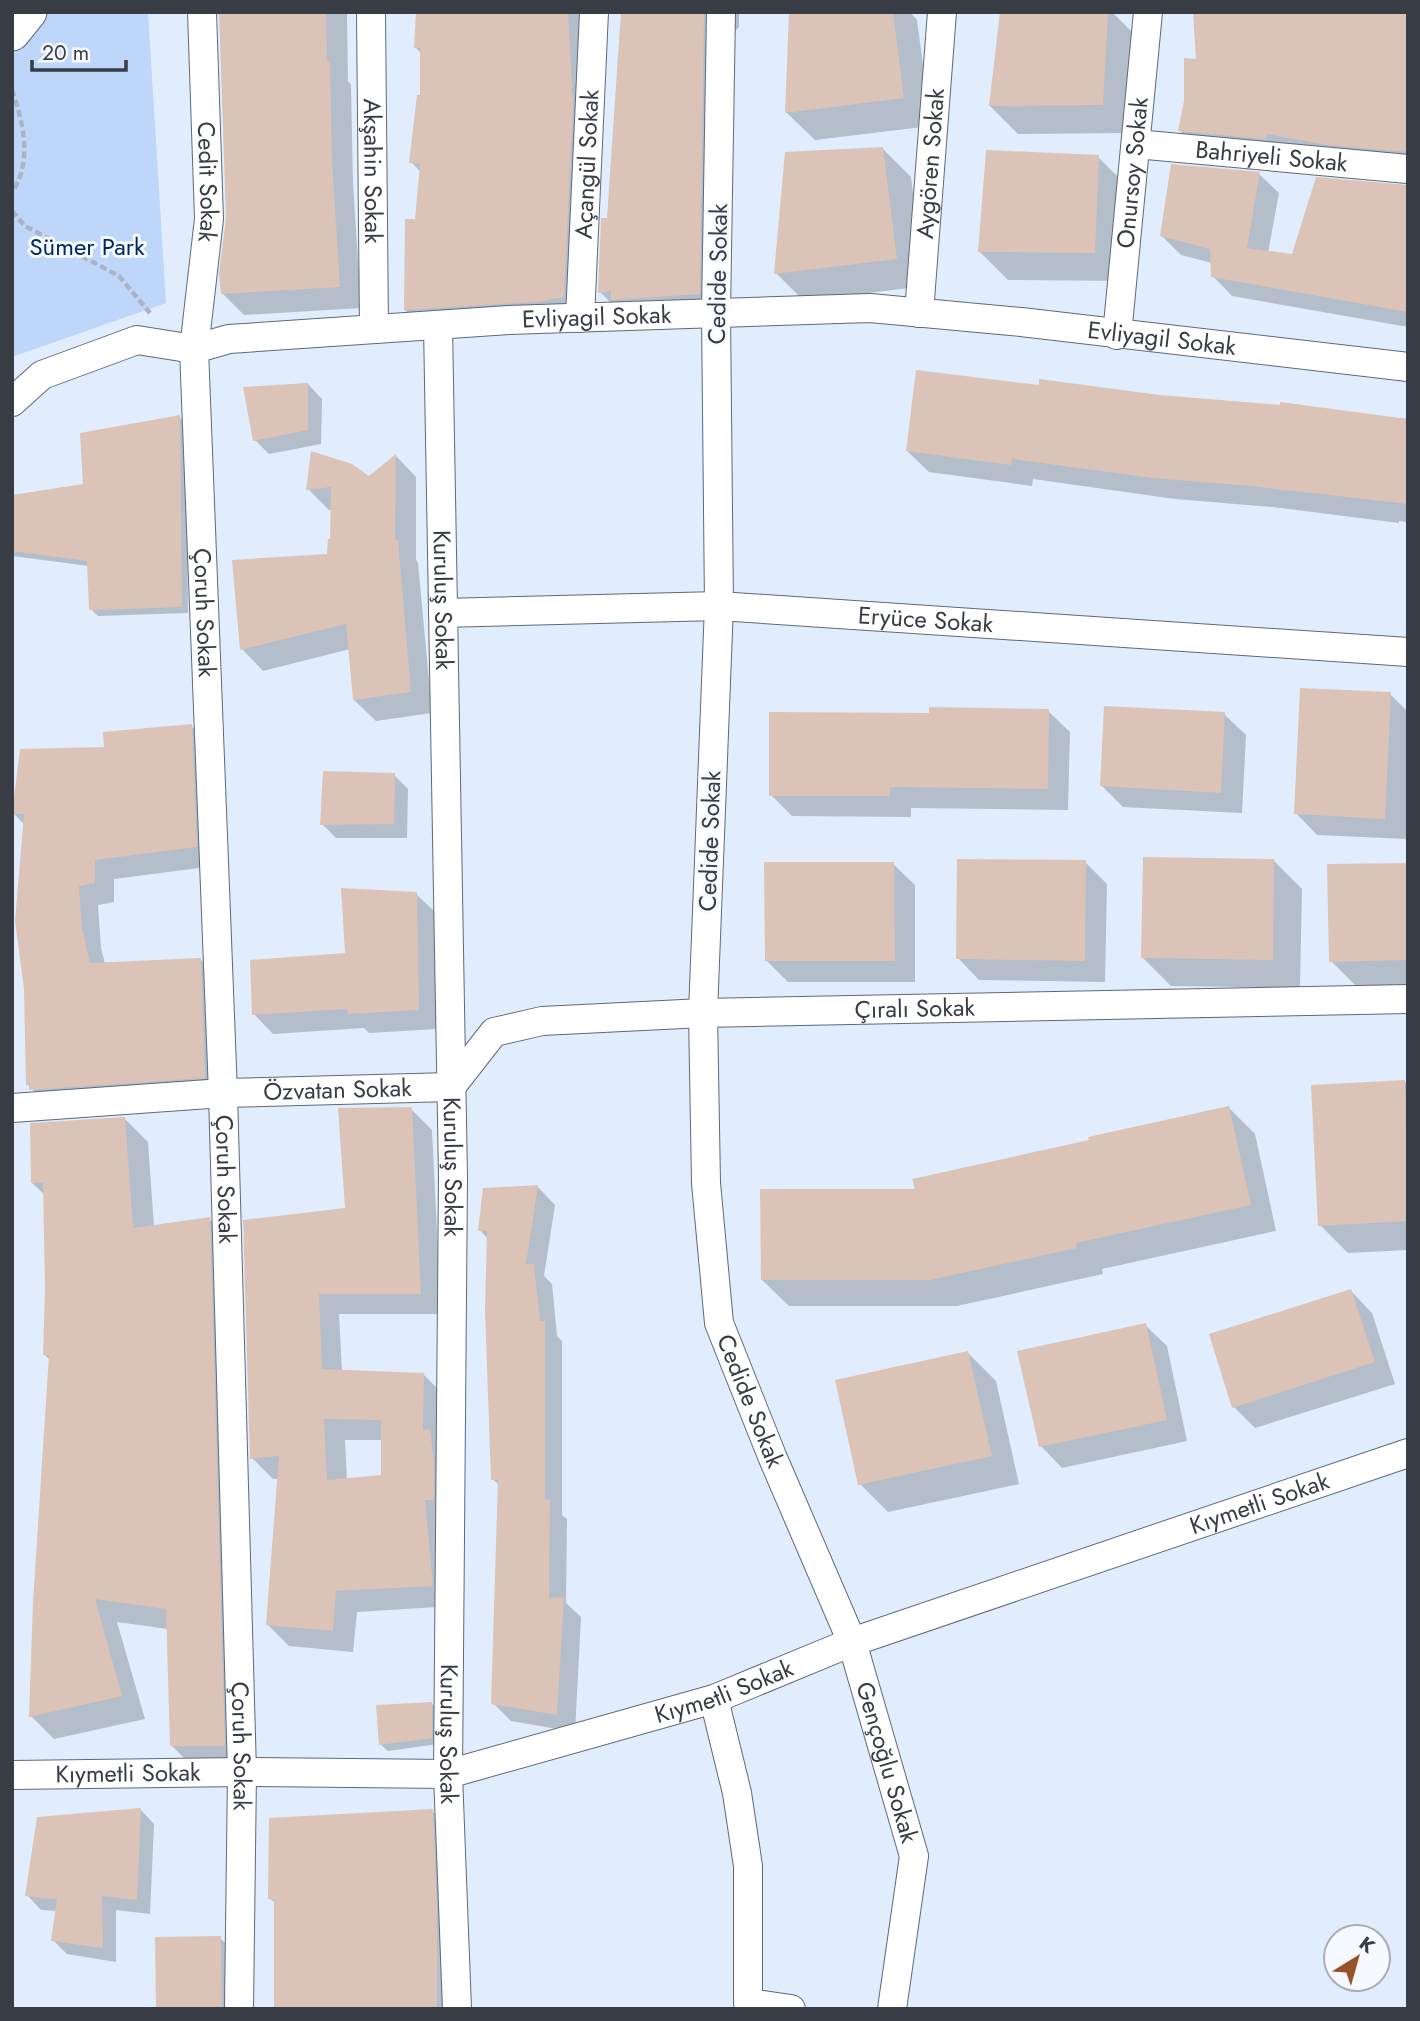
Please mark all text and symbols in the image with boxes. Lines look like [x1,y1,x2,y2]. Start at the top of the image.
scale bar [32,28,126,72]
text: 20 m [42,38,89,68]
street label: Aygören Sokak [907,87,953,240]
street label: Açangül Sokak [566,88,607,240]
street label: Onursoy Sokak [1107,95,1157,250]
street label: Akşahin Sokak [355,98,391,244]
street label: Cedit Sokak [189,121,227,245]
street label: Bahriyeli Sokak [1194,132,1349,180]
street label: Cedide Sokak [699,203,736,345]
park label: Sümer Park [29,229,145,264]
street label: Evliyagil Sokak [521,297,672,337]
street label: Evliyagil Sokak [1086,312,1238,364]
street label: Kuruluş Sokak [425,530,462,671]
street label: Çoruh Sokak [185,548,225,678]
street label: Eryüce Sokak [857,597,995,641]
street label: Cedide Sokak [690,770,729,912]
street label: Çıralı Sokak [854,990,976,1027]
street label: Özvatan Sokak [263,1070,413,1109]
street label: Kuruluş Sokak [435,1096,471,1238]
street label: Çoruh Sokak [207,1114,245,1245]
street label: Cedide Sokak [708,1329,793,1474]
street label: Kıymetli Sokak [1185,1463,1334,1543]
street label: Kıymetli Sokak [650,1650,799,1732]
street label: Kuruluş Sokak [431,1664,467,1805]
street label: Gençoğlu Sokak [847,1678,927,1847]
street label: Çoruh Sokak [222,1681,260,1811]
street label: Kıymetli Sokak [55,1755,201,1791]
north arrow [1322,1923,1392,1993]
text: K [1354,1930,1381,1960]

